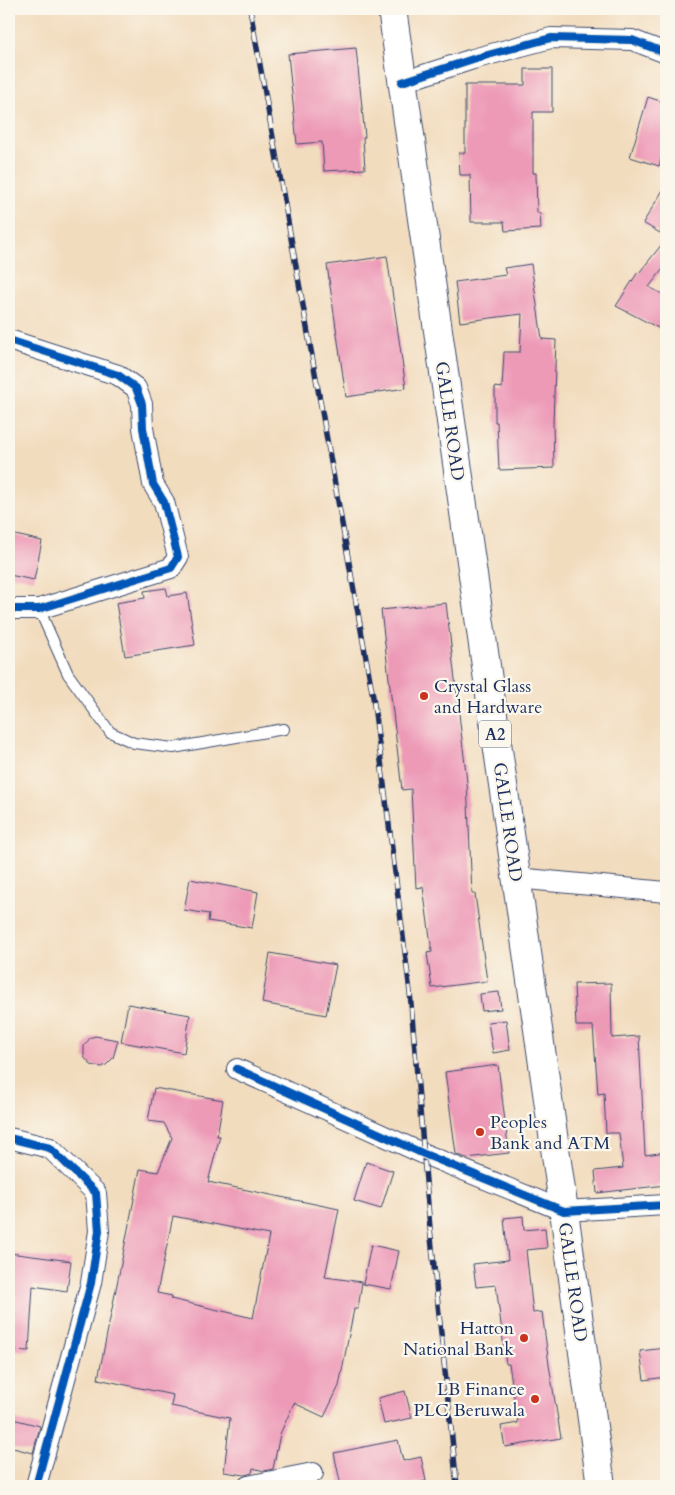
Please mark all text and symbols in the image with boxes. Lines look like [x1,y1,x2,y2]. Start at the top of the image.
street label: GALLE ROAD [429,360,470,482]
place label: Crystal Glass and Hardware [434,674,542,720]
marker: Crystal Glass and Hardware [418,690,430,702]
road number: A2 [479,721,511,748]
street label: GALLE ROAD [487,761,528,883]
place label: Peoples Bank and ATM [490,1110,610,1156]
marker: Peoples Bank and ATM [474,1126,486,1138]
street label: GALLE ROAD [552,1221,593,1343]
place label: Hatton National Bank [403,1316,515,1362]
marker: Hatton National Bank [518,1332,530,1344]
place label: LB Finance PLC Beruwala [413,1377,525,1423]
marker: LB Finance PLC Beruwala [529,1393,541,1405]

